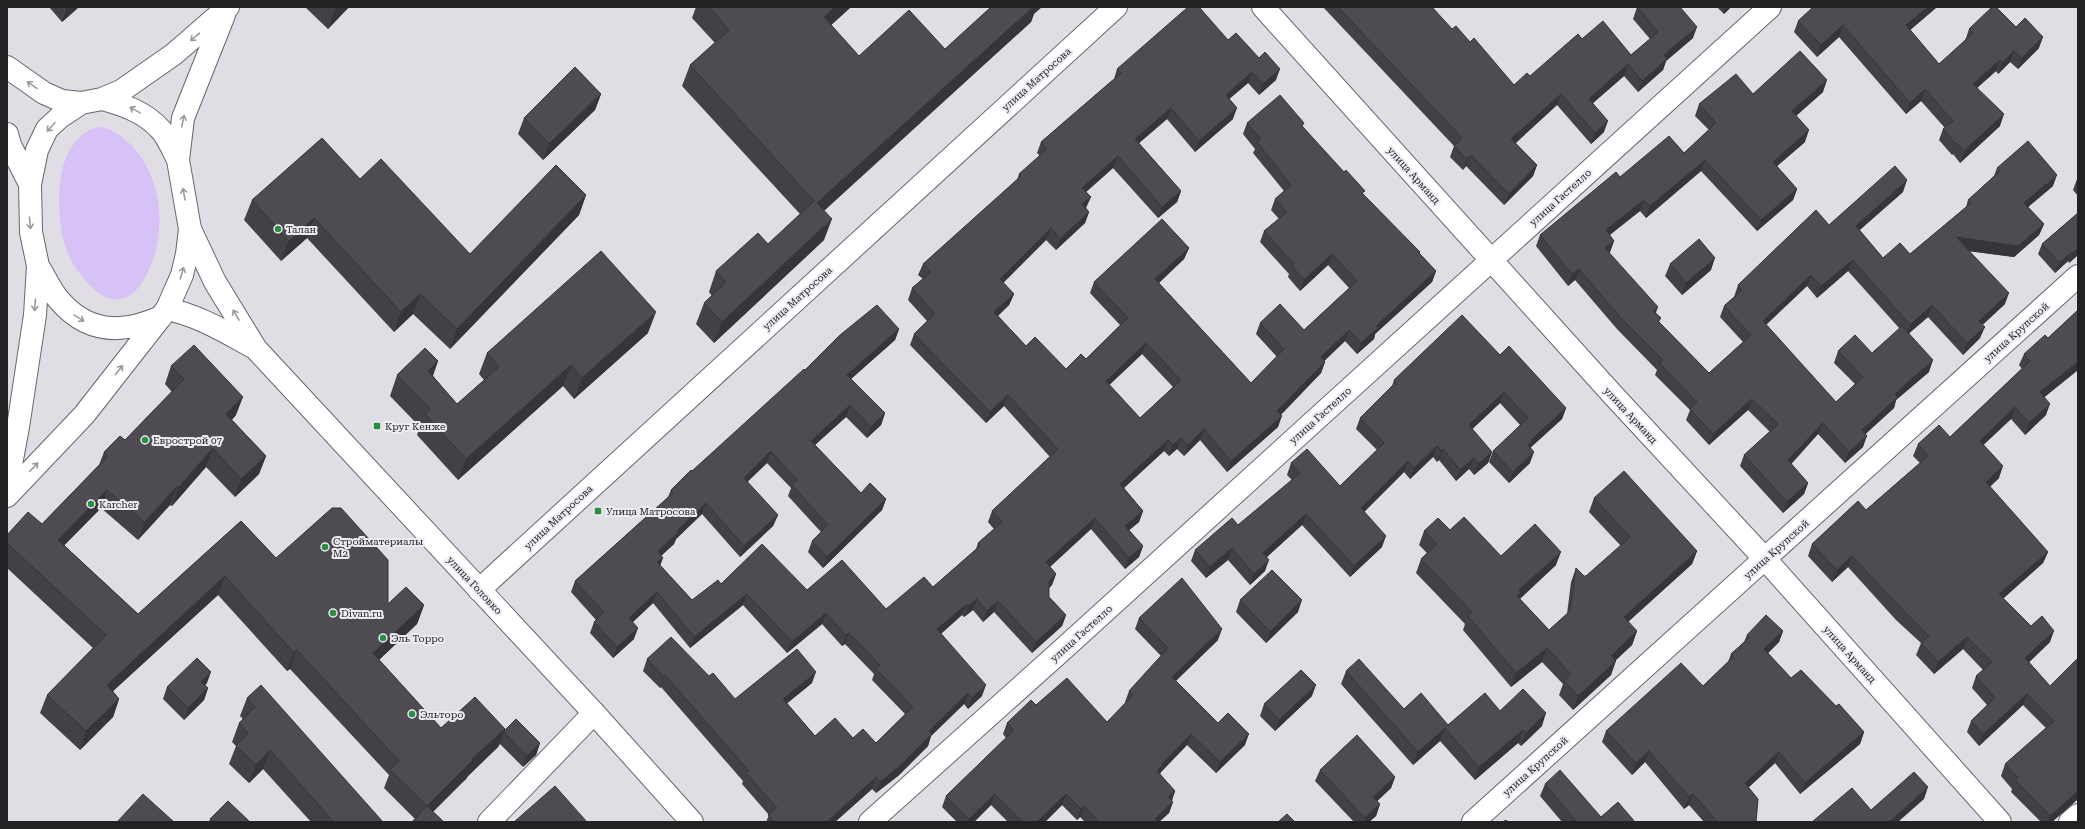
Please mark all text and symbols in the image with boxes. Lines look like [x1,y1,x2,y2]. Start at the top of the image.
one-way arrow [189,32,200,41]
street label: улица Матросова [1000,45,1073,113]
one-way arrow [27,81,38,89]
one-way arrow [129,106,141,114]
one-way arrow [180,115,188,128]
one-way arrow [46,121,55,132]
street label: улица Арманд [1385,145,1443,207]
street label: улица Гастелло [1527,167,1593,228]
one-way arrow [180,188,188,201]
one-way arrow [27,216,34,229]
marker: Талан [273,224,283,234]
place label: Талан [286,224,316,235]
street label: улица Матросова [761,264,834,332]
one-way arrow [179,267,186,280]
one-way arrow [32,298,39,311]
street label: улица Крупской [1982,300,2051,364]
one-way arrow [231,310,240,321]
one-way arrow [73,314,84,322]
one-way arrow [115,364,124,375]
street label: улица Гастелло [1287,385,1353,446]
street label: улица Арманд [1602,385,1660,446]
marker: Круг Кенже [372,421,382,431]
place label: Круг Кенже [385,421,446,432]
marker: Еврострой 07 [140,435,150,445]
place label: Еврострой 07 [153,435,223,446]
one-way arrow [29,462,39,472]
street label: улица Матросова [522,483,595,552]
marker: Kаrcher [86,499,96,509]
place label: Kаrcher [99,499,137,510]
marker: Улица Матросова [593,506,603,516]
place label: Улица Матросова [606,506,696,517]
street label: улица Крупской [1742,517,1811,581]
place label: Стройматериалы М2 [333,536,423,559]
marker: Стройматериалы М2 [320,542,330,552]
street label: улица Головко [445,554,504,616]
street label: улица Гастелло [1048,603,1114,664]
marker: Divan.ru [328,608,338,618]
place label: Divan.ru [341,608,383,619]
street label: улица Арманд [1821,624,1879,686]
marker: Эль Торро [378,633,388,643]
place label: Эль Торро [391,633,444,644]
marker: Эльторо [407,709,417,719]
place label: Эльторо [420,709,463,720]
street label: улица Крупской [1501,734,1570,798]

